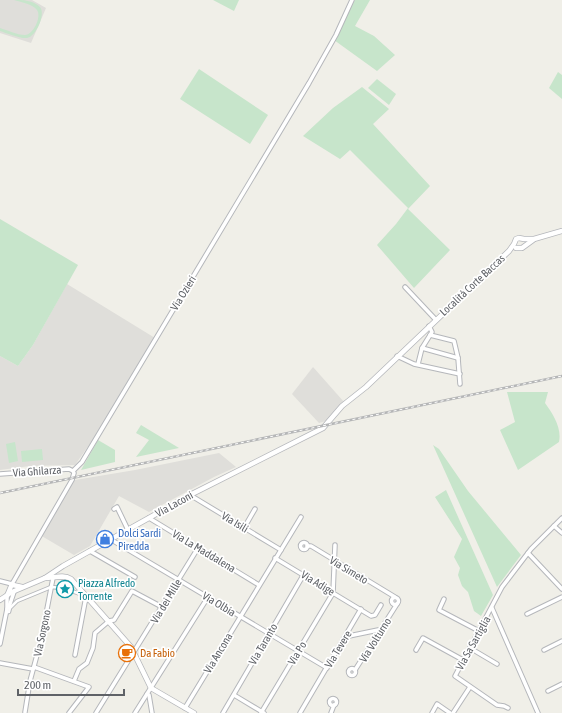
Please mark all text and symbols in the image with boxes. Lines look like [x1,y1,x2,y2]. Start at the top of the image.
street label: Località Corte Baccas [437,252,507,318]
street label: Via Ozieri [168,274,198,312]
street label: Via Ghilarza [12,463,62,479]
street label: Via Laconi [153,489,195,519]
street label: Via Isili [219,509,251,535]
place label: Dolci Sardi Piredda [118,527,161,552]
street label: Via La Maddalena [170,527,238,575]
shop icon: Dolci Sardi Piredda [95,529,115,549]
street label: Via Simeto [328,554,370,586]
street label: Via Adige [299,568,337,598]
place label: Piazza Alfredo Torrente [78,577,135,602]
street label: Via dei Mille [148,577,184,625]
place icon: Piazza Alfredo Torrente [55,579,75,599]
street label: Via Olbia [200,589,238,619]
street label: Via Sorgono [31,609,53,657]
street label: Via Sa Sartiglia [453,614,493,672]
street label: Via Volturno [357,616,393,664]
street label: Via Taranto [246,621,280,667]
street label: Via Tevere [322,628,354,670]
street label: Via Ancona [201,631,235,675]
street label: Via Po [285,639,309,667]
cafe icon: Da Fabio [117,643,137,663]
place label: Da Fabio [140,647,175,659]
scale bar [18,671,124,697]
text: 200 m [24,678,51,692]

